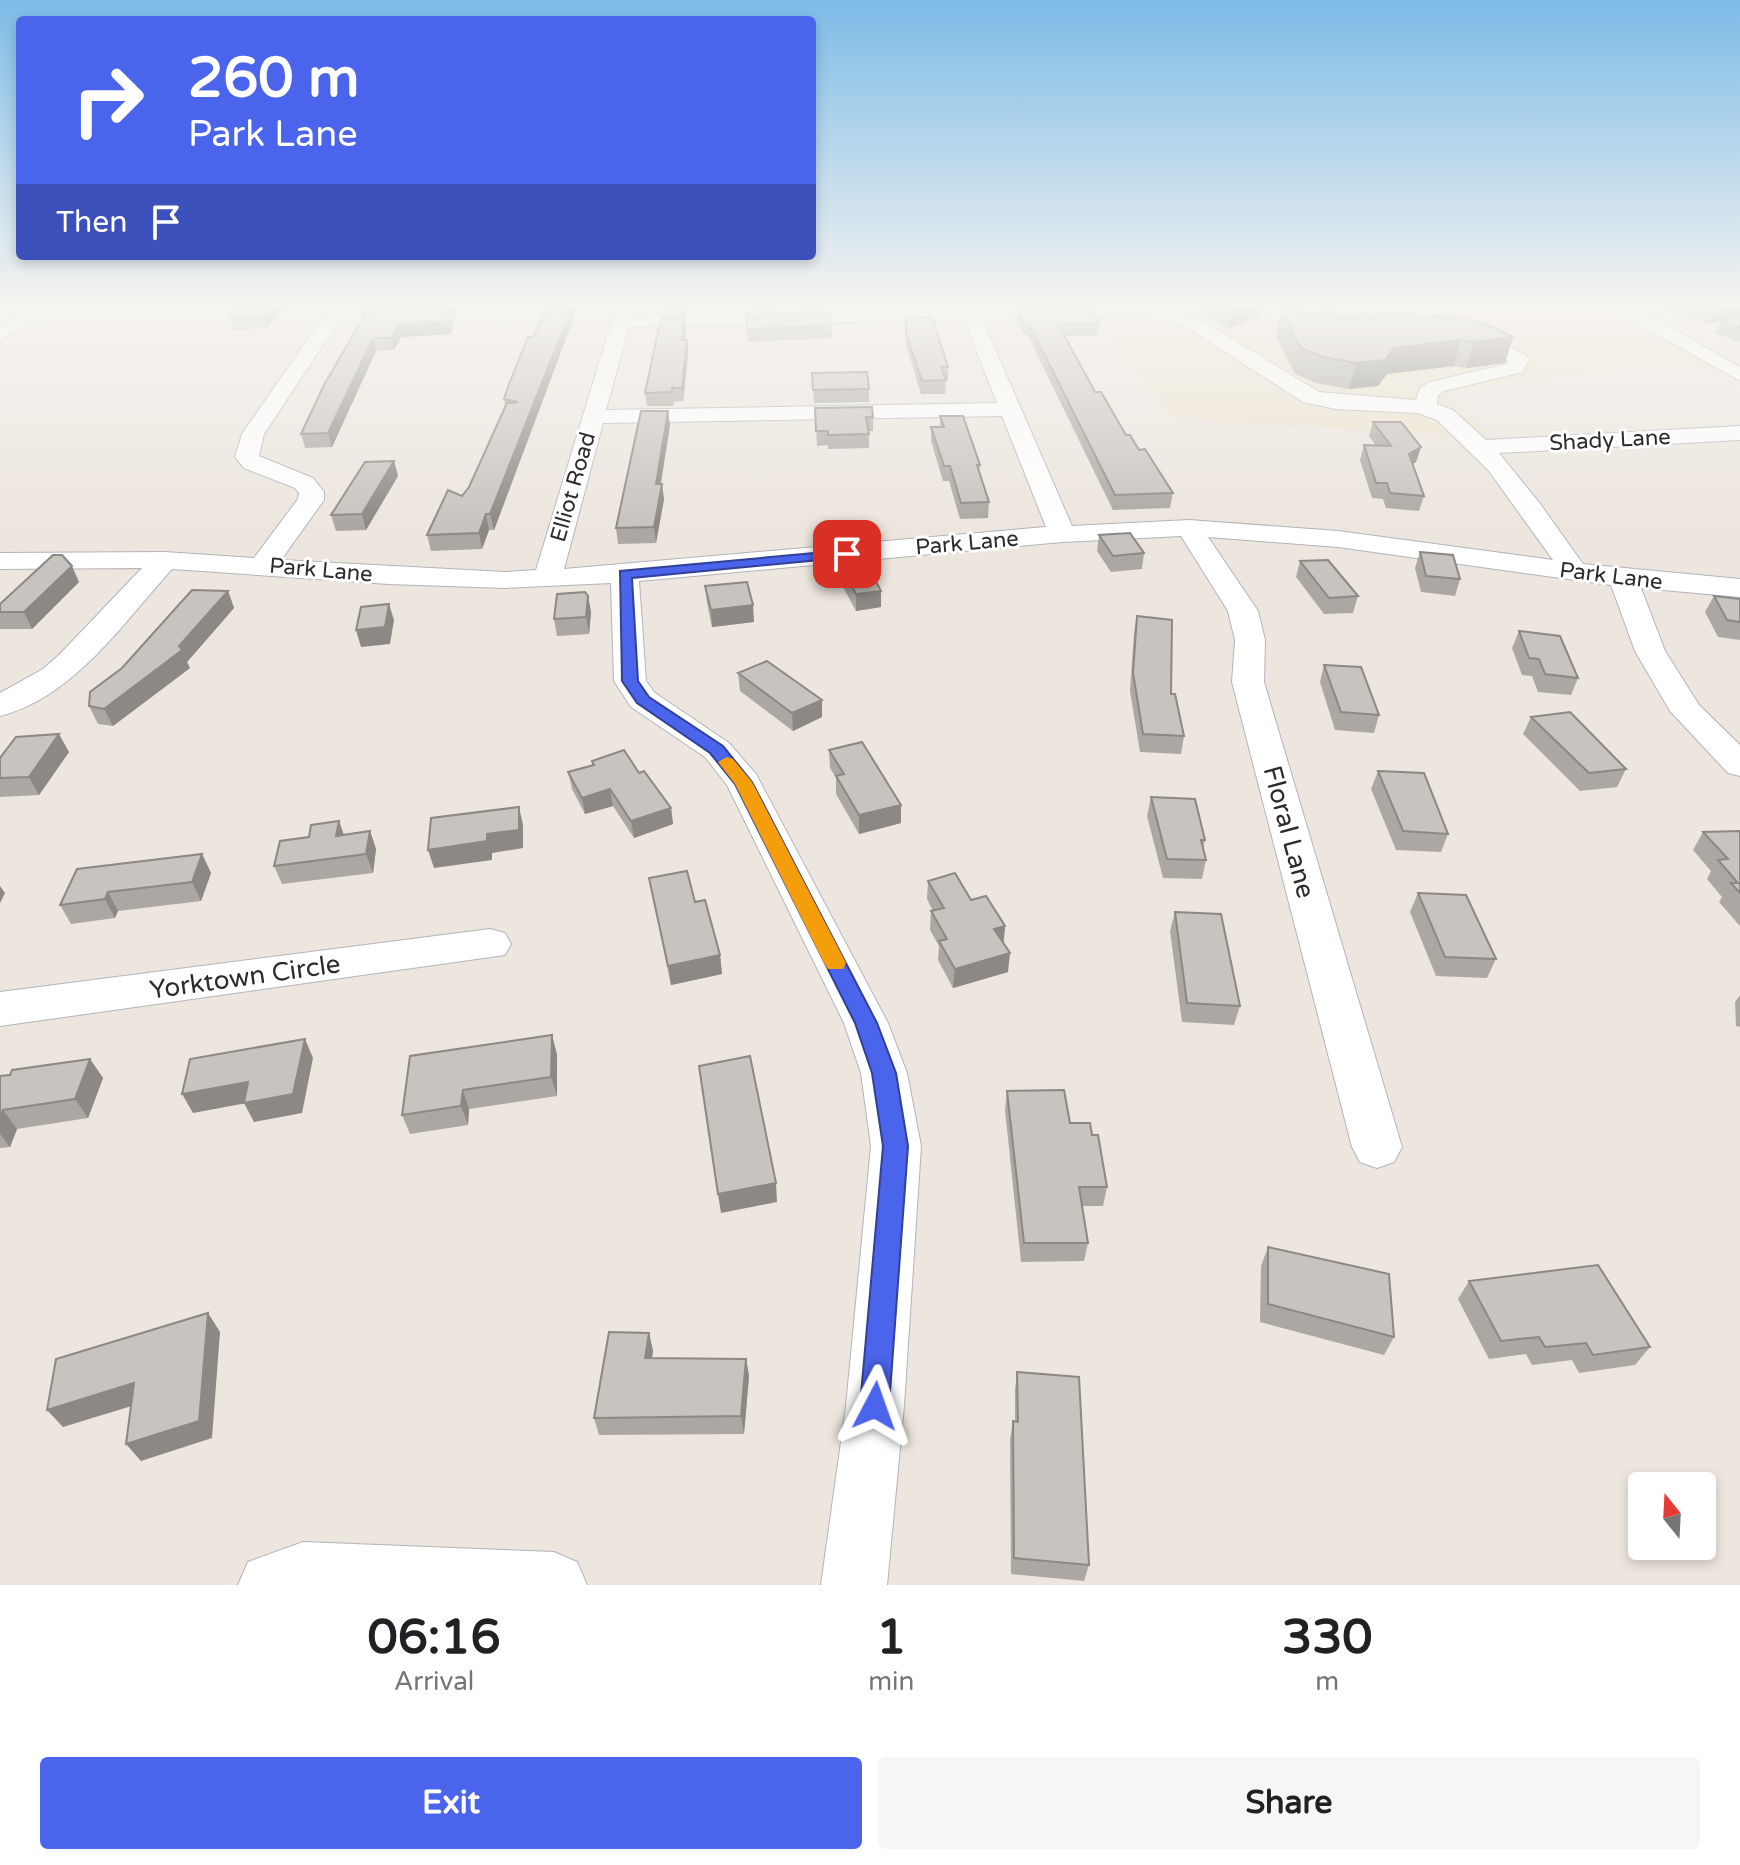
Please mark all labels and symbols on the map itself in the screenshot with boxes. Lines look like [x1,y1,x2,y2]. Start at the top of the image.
street label: Shady Lane [1549,424,1671,456]
street label: Elliot Road [545,429,601,545]
pin [813,520,881,588]
street label: Park Lane [914,526,1020,560]
street label: Park Lane [268,553,374,587]
street label: Park Lane [1558,557,1664,595]
street label: Floral Lane [1256,762,1322,902]
street label: Yorktown Circle [148,948,342,1006]
position arrow [833,1364,917,1448]
north arrow [1628,1472,1716,1560]

